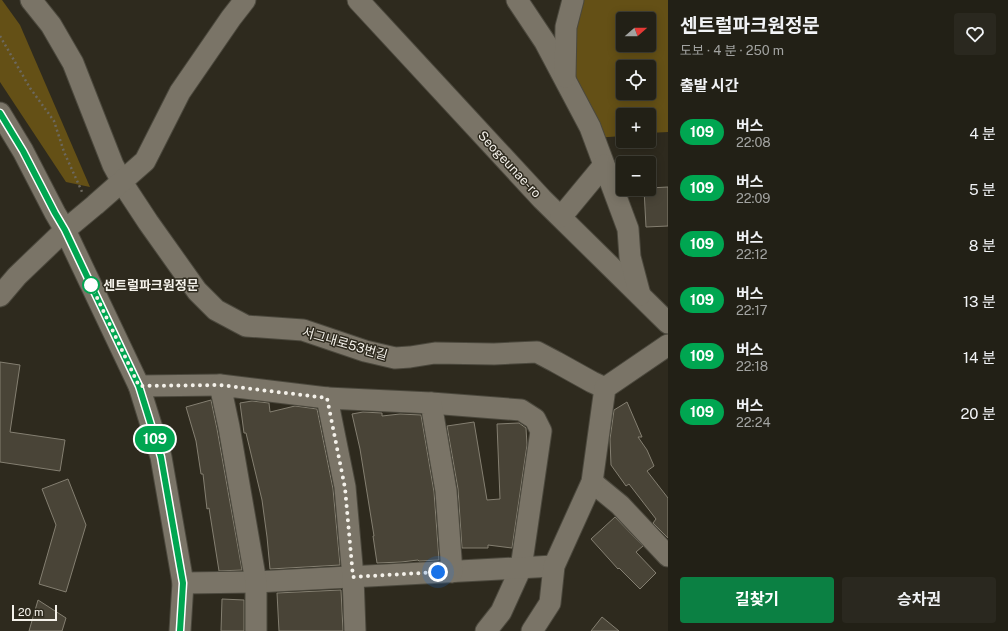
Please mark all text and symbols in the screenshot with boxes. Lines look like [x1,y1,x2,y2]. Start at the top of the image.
north arrow [616,12,656,52]
map controls [616,12,656,196]
button: heart [954,13,996,55]
text: 센트럴파크원정문 [680,14,820,36]
text: 도보 · 4 분 · 250 m [680,43,784,58]
button: locate [616,60,656,100]
text: 출발 시간 [680,77,739,94]
button: + [616,108,656,148]
text: 버스 [736,117,764,134]
text: 109 [690,124,714,140]
text: 4 분 [969,125,996,142]
street label: Seogeunae-ro [475,128,544,201]
text: 22:08 [736,135,771,150]
button: − [616,156,656,196]
text: 버스 [736,173,764,190]
text: 109 [690,180,714,196]
text: 5 분 [969,181,996,198]
text: 22:09 [736,191,770,206]
text: 버스 [736,229,764,246]
text: 109 [690,236,714,252]
text: 8 분 [969,237,996,254]
text: 22:12 [736,247,767,262]
marker: 센트럴파크원정문 [82,276,100,294]
place label: 센트럴파크원정문 [103,278,199,293]
text: 버스 [736,285,764,302]
text: 109 [690,292,714,308]
text: 13 분 [963,293,996,310]
text: 22:17 [736,303,768,318]
street label: 서그내로53번길 [300,324,389,363]
text: 버스 [736,341,764,358]
text: 109 [690,348,714,364]
text: 14 분 [963,349,996,366]
text: 22:18 [736,359,768,374]
text: 버스 [736,397,764,414]
text: 109 [690,404,714,420]
text: 20 분 [960,405,996,422]
text: 22:24 [736,415,771,430]
line badge: 109 [132,426,178,452]
text: 109 [143,431,167,447]
your location [428,562,448,582]
button: 길찾기 [680,577,834,623]
button: 승차권 [842,577,996,623]
scale bar [12,603,57,622]
text: 20 m [18,606,43,618]

